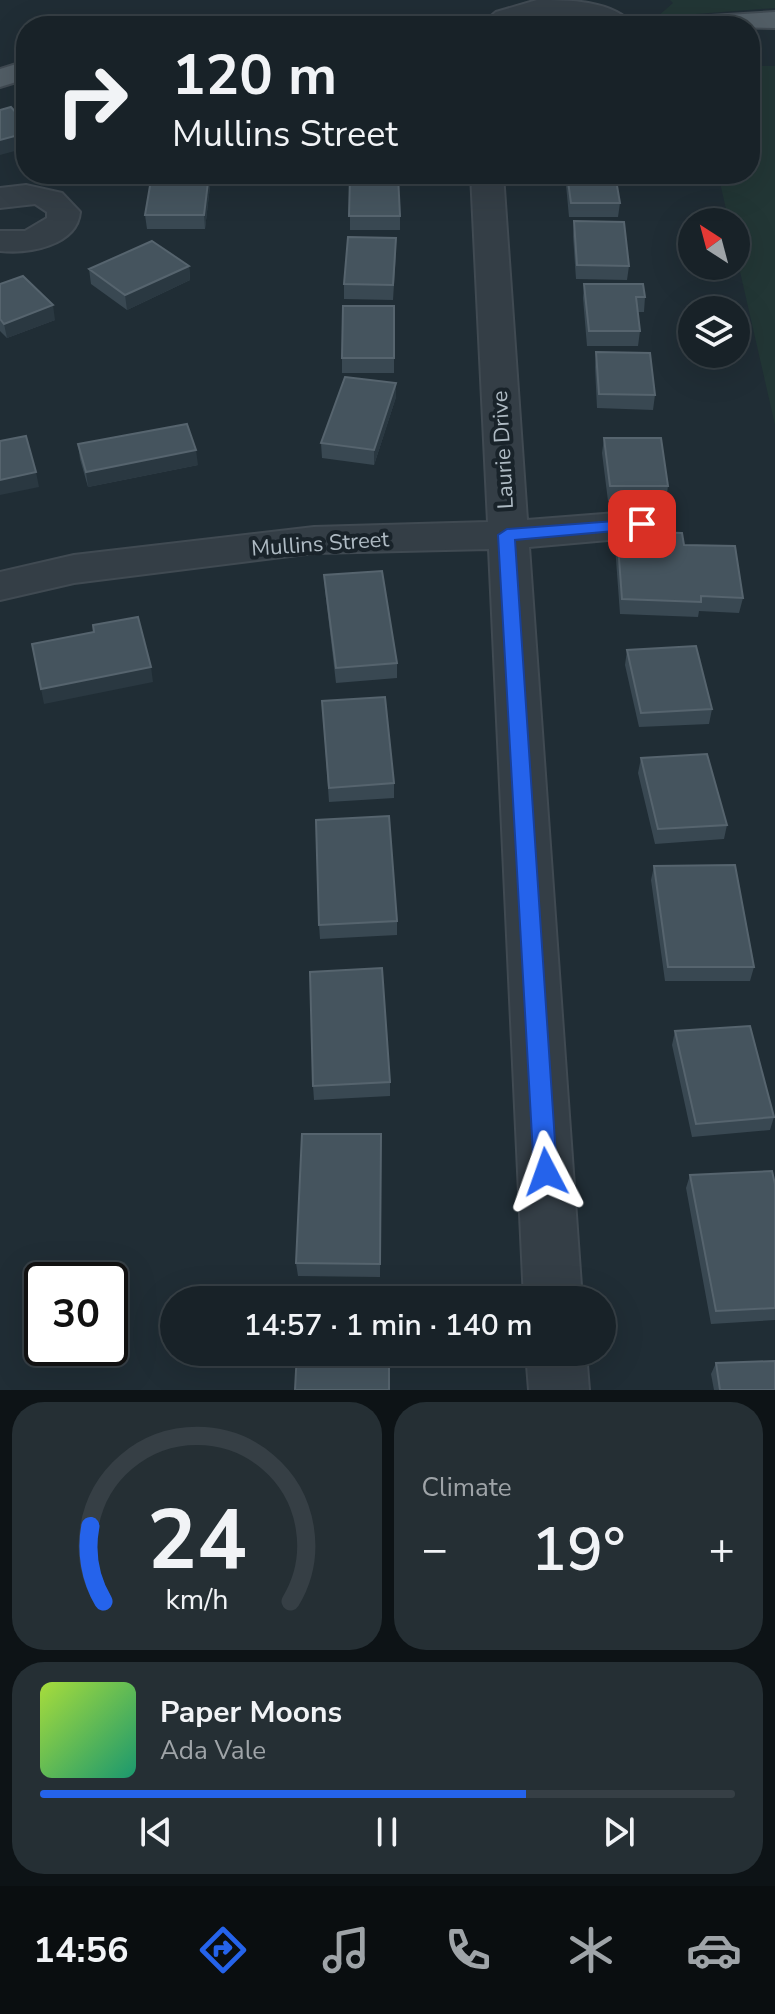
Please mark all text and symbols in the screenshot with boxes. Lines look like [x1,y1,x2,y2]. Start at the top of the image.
text: 120 m [172,37,337,114]
icon: right [40,48,144,152]
text: Mullins Street [172,110,398,159]
north arrow [678,208,750,280]
map controls [678,208,750,368]
button: layers [678,296,750,368]
street label: Laurie Drive [485,390,521,510]
pin [608,490,676,558]
icon: arrive [620,502,664,546]
street label: Mullins Street [250,524,390,564]
position arrow [504,1130,588,1214]
speed limit sign: 30 [24,1262,128,1366]
text: 14:57 · 1 min · 140 m [243,1305,533,1346]
text: Climate [422,1470,512,1505]
text: 24 [147,1484,247,1597]
text: 19° [531,1509,626,1591]
text: − [422,1520,448,1580]
text: + [709,1520,735,1580]
text: km/h [165,1580,228,1619]
text: Paper Moons [160,1692,342,1733]
text: Ada Vale [160,1733,266,1768]
icon: previous [134,1810,178,1854]
icon: pause [365,1810,409,1854]
icon: next [597,1810,641,1854]
icon: directions [195,1922,251,1978]
icon: music [318,1922,374,1978]
icon: phone [440,1922,496,1978]
icon: climate [563,1922,619,1978]
icon: car [686,1922,742,1978]
text: 14:56 [33,1926,129,1975]

